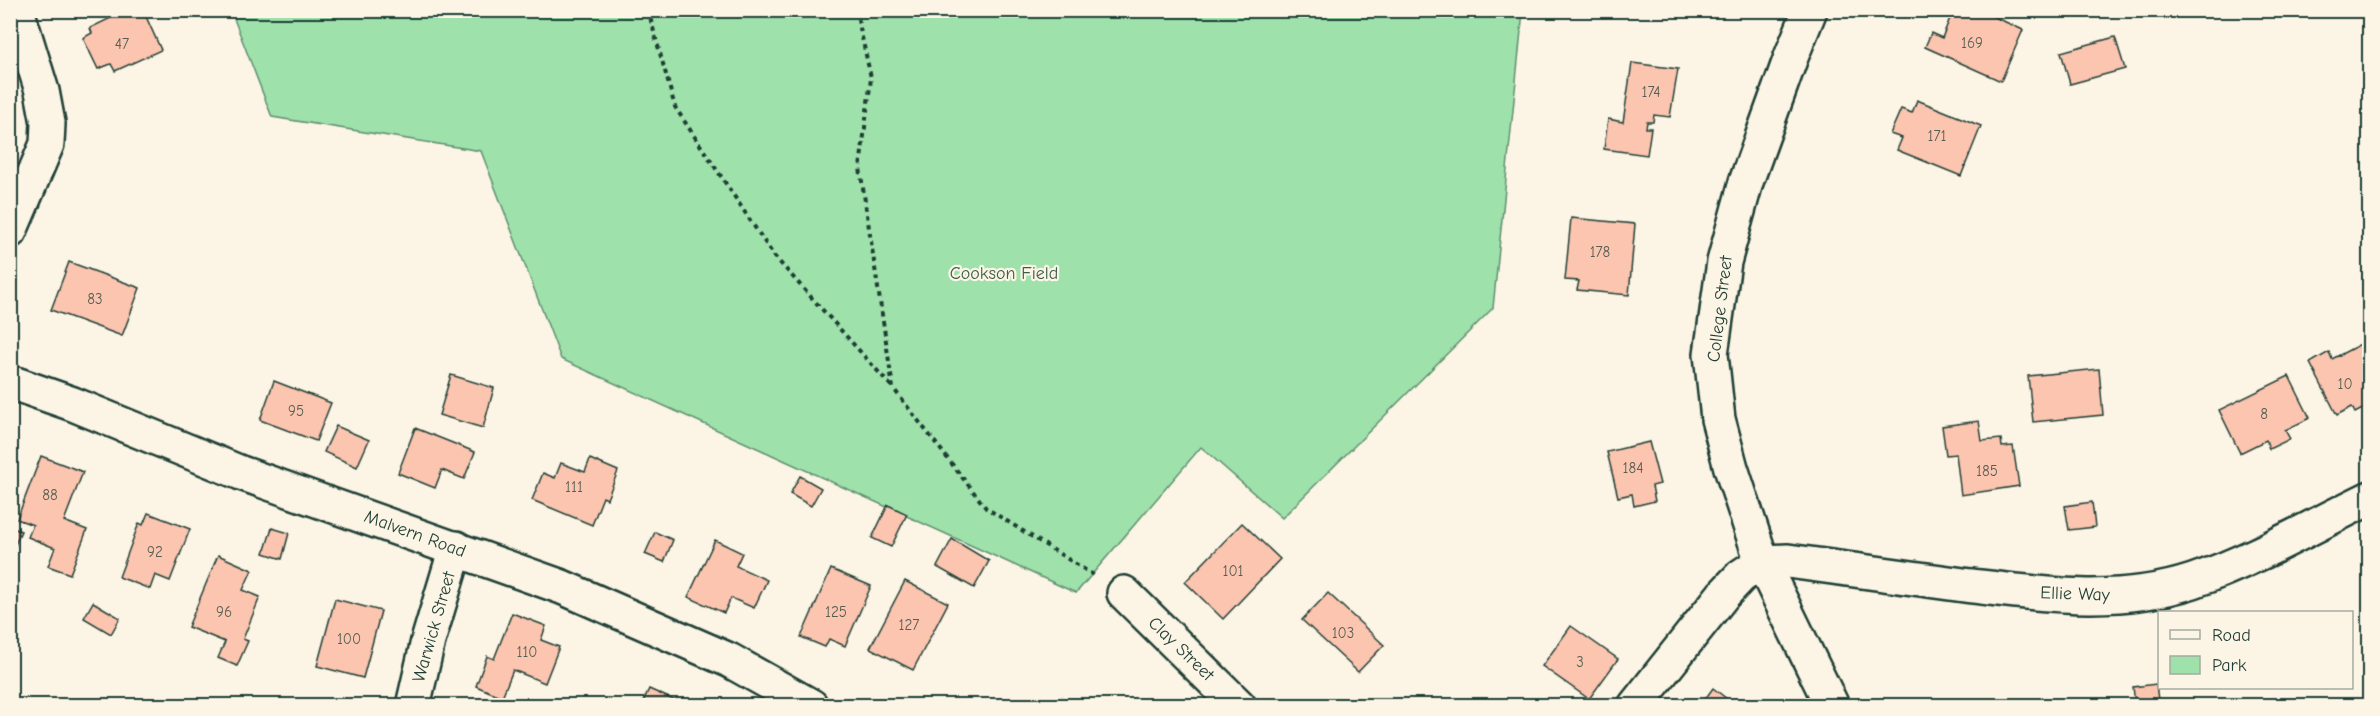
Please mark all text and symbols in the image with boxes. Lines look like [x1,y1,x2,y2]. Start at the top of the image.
house number: 169 [1961,34,1983,52]
house number: 47 [115,35,129,53]
house number: 174 [1641,83,1661,101]
house number: 171 [1928,127,1947,145]
house number: 178 [1590,243,1610,261]
street label: College Street [1703,254,1737,363]
park label: Cookson Field [950,263,1058,284]
house number: 83 [87,290,103,308]
house number: 10 [2337,375,2353,393]
house number: 95 [288,402,304,420]
house number: 8 [2260,405,2268,423]
house number: 184 [1623,459,1643,477]
house number: 185 [1976,462,1998,480]
house number: 111 [565,478,583,496]
house number: 88 [42,486,58,504]
street label: Malvern Road [361,506,469,562]
house number: 92 [147,543,163,561]
house number: 101 [1222,562,1244,580]
street label: Warwick Street [408,568,460,685]
street label: Ellie Way [2040,582,2111,606]
house number: 96 [216,603,232,621]
house number: 125 [825,603,847,621]
legend [2158,611,2353,689]
street label: Clay Street [1144,612,1219,686]
house number: 127 [899,616,919,634]
house number: 103 [1332,624,1354,642]
text: Road [2212,625,2251,646]
house number: 100 [337,630,361,648]
house number: 110 [516,643,538,661]
house number: 3 [1576,653,1584,671]
text: Park [2212,655,2247,676]

